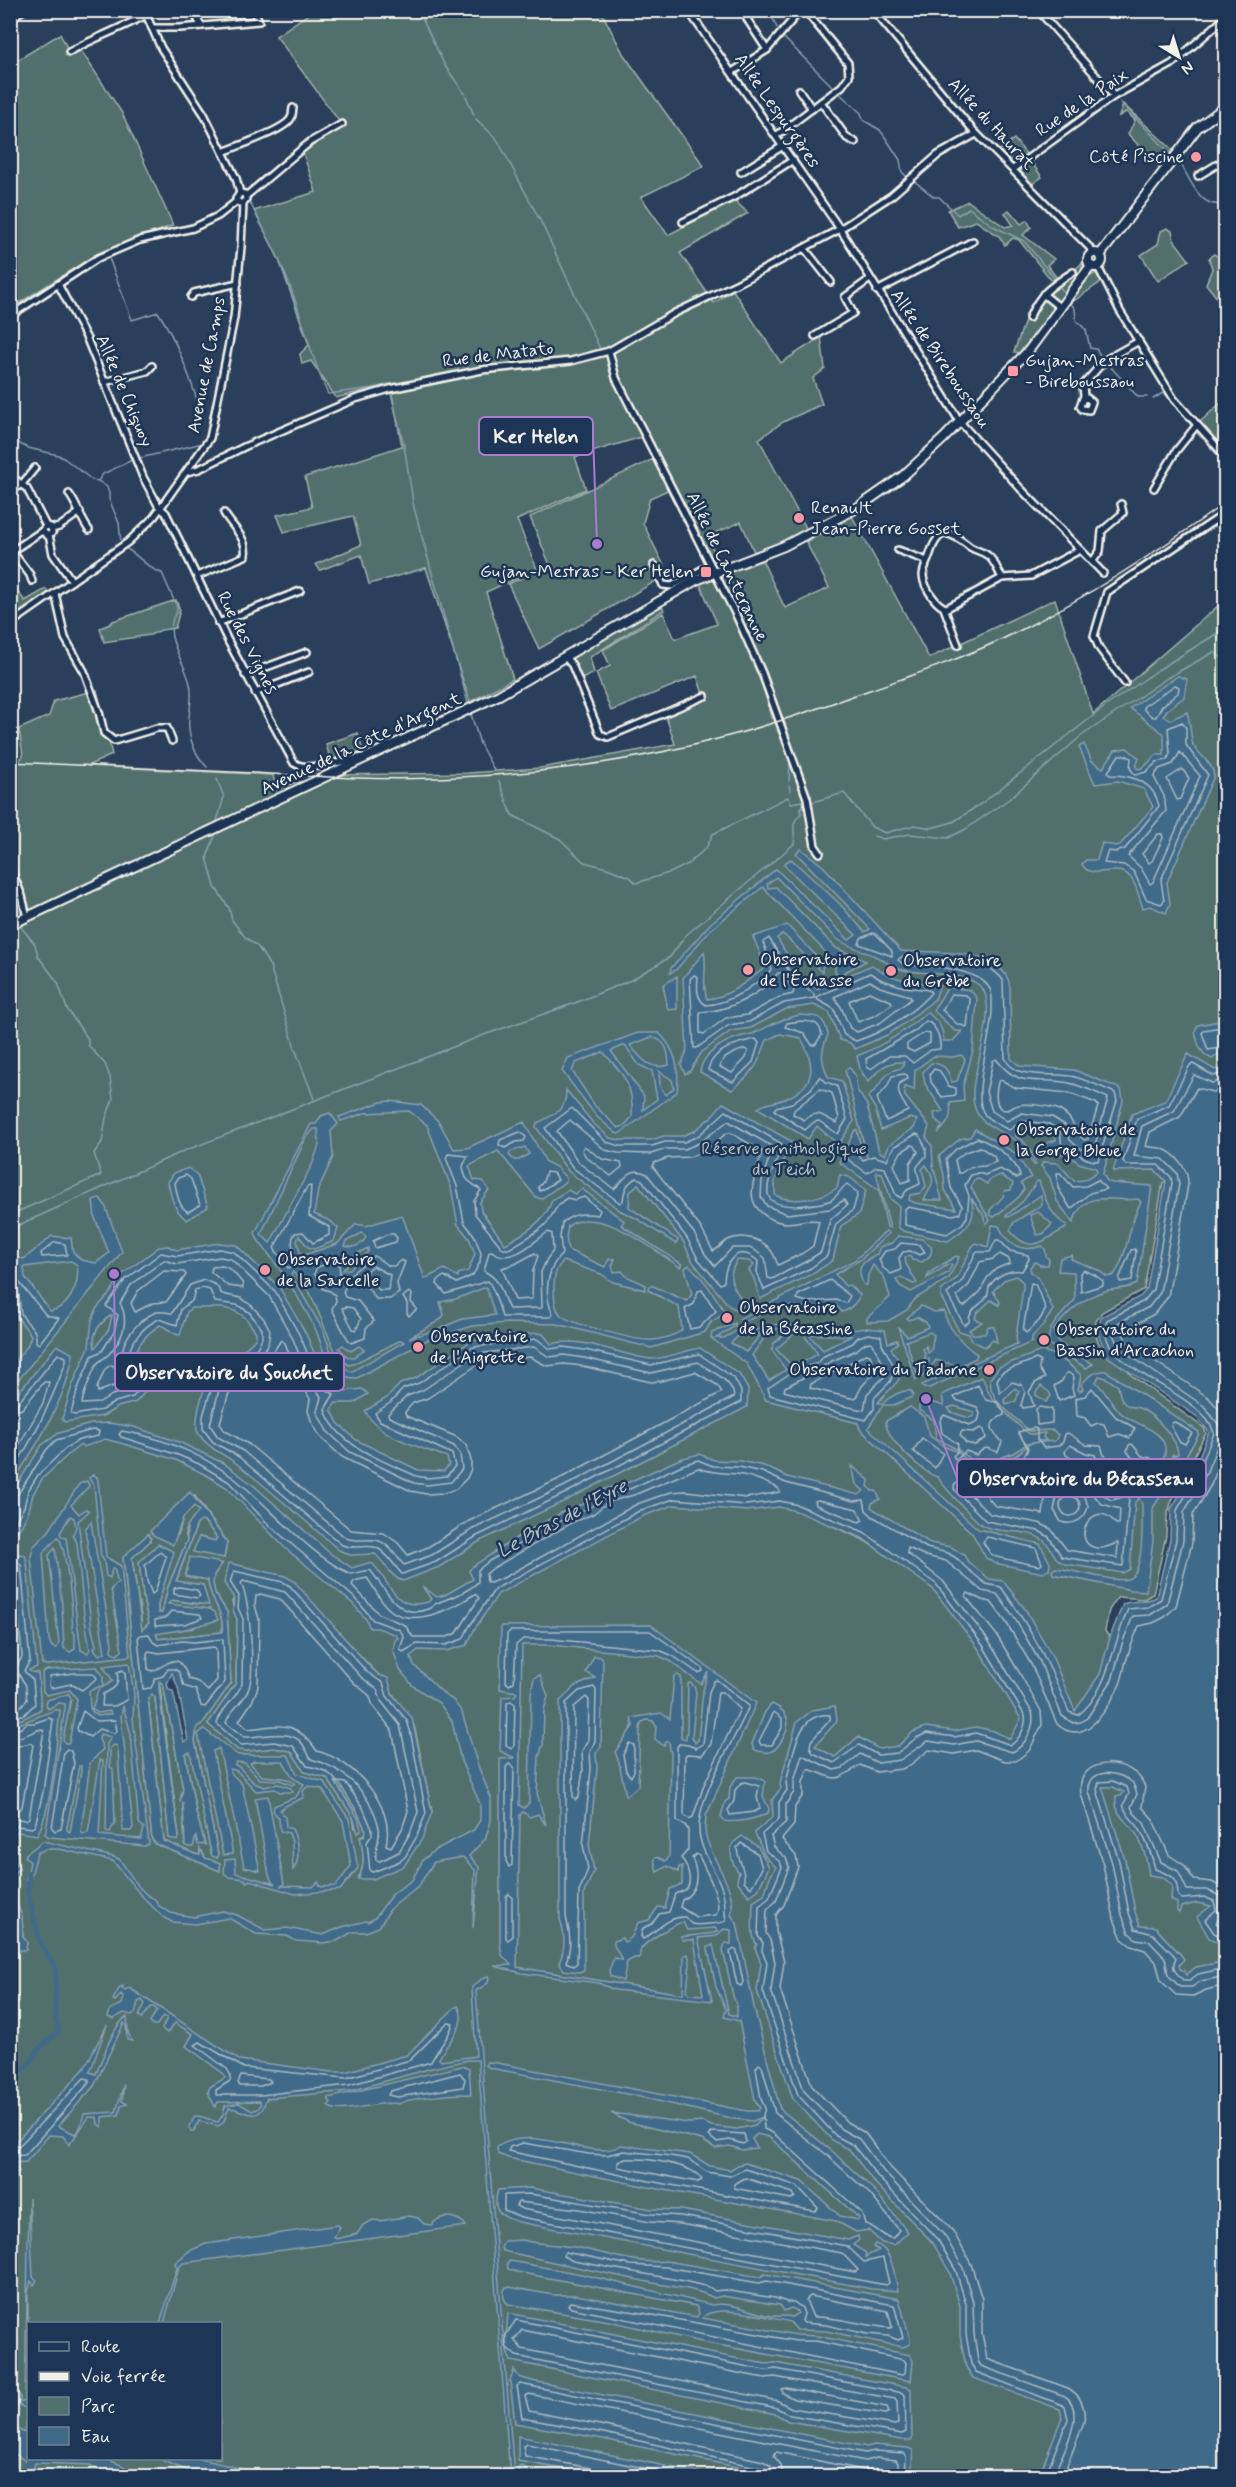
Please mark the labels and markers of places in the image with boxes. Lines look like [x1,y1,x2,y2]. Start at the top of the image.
place label: Côté Piscine [1089,145,1184,169]
marker: Côté Piscine [1189,150,1203,164]
place label: Gujan-Mestras - Bireboussaou [1025,349,1145,394]
marker: Gujan-Mestras - Bireboussaou [1006,364,1020,378]
callout: Ker Helen [479,417,593,455]
place label: Renault Jean-Pierre Gosset [811,496,961,541]
marker: Renault Jean-Pierre Gosset [792,511,806,525]
place label: Gujan-Mestras - Ker Helen [480,560,694,584]
marker: Gujan-Mestras - Ker Helen [699,565,713,579]
place label: Observatoire de l'Échasse [760,948,858,993]
place label: Observatoire du Grèbe [903,949,1001,994]
marker: Observatoire de l'Échasse [741,963,755,977]
marker: Observatoire du Grèbe [884,964,898,978]
place label: Observatoire de la Gorge Bleue [1016,1118,1136,1163]
marker: Observatoire de la Gorge Bleue [997,1133,1011,1147]
place label: Observatoire de la Sarcelle [277,1248,379,1293]
marker: Observatoire de la Sarcelle [258,1263,272,1277]
place label: Observatoire de la Bécassine [739,1296,852,1341]
marker: Observatoire de la Bécassine [720,1311,734,1325]
place label: Observatoire du Bassin d'Arcachon [1056,1318,1194,1363]
place label: Observatoire de l'Aigrette [430,1325,528,1370]
marker: Observatoire du Bassin d'Arcachon [1037,1333,1051,1347]
marker: Observatoire de l'Aigrette [411,1340,425,1354]
callout: Observatoire du Souchet [115,1353,344,1391]
place label: Observatoire du Tadorne [789,1358,977,1382]
marker: Observatoire du Tadorne [982,1363,996,1377]
callout: Observatoire du Bécasseau [957,1459,1206,1497]

